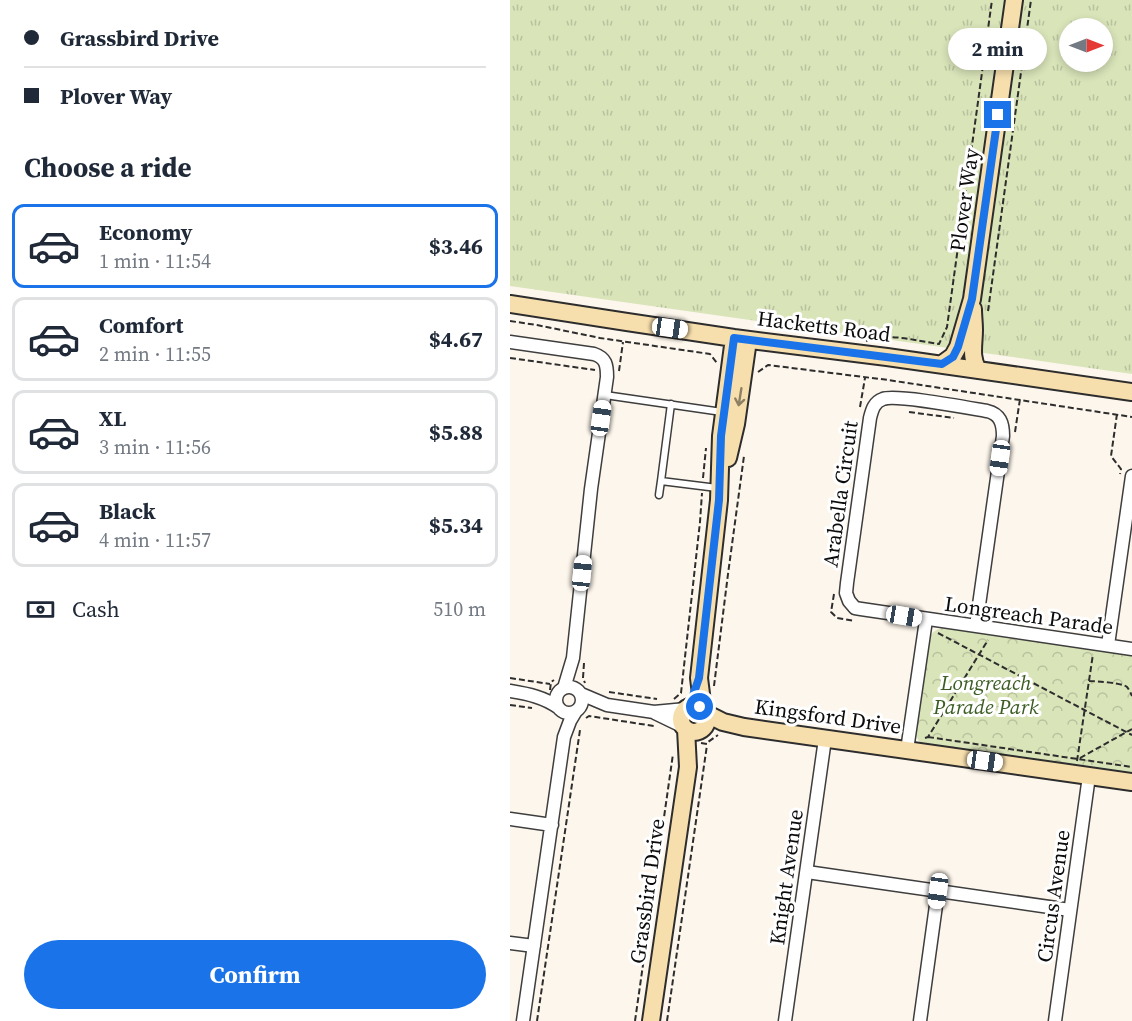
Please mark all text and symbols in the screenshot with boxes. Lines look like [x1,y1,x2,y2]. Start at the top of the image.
north arrow [1059,18,1113,72]
map controls [1059,18,1113,72]
text: Grassbird Drive [60,23,219,53]
callout: 2 min [948,28,1048,70]
text: 2 min [972,35,1023,63]
text: Plover Way [60,81,172,111]
route end [984,101,1011,128]
street label: Plover Way [942,146,986,254]
text: Choose a ride [24,149,192,186]
text: Economy [99,217,193,247]
icon: car [27,219,81,273]
text: $3.46 [429,231,483,261]
text: 1 min · 11:54 [99,247,211,275]
street label: Hacketts Road [756,303,892,349]
text: Comfort [99,310,183,340]
icon: car [27,312,81,366]
car [651,317,689,339]
text: $4.67 [429,324,483,354]
text: 2 min · 11:55 [99,340,211,368]
one-way arrow [734,387,745,407]
car [590,399,612,437]
text: XL [99,403,126,433]
icon: car [27,405,81,459]
text: $5.88 [429,417,483,447]
street label: Arabella Circuit [815,419,865,569]
text: 3 min · 11:56 [99,433,211,461]
car [989,439,1011,477]
text: Black [99,496,156,526]
icon: car [27,498,81,552]
text: $5.34 [429,510,483,540]
text: 4 min · 11:57 [99,526,211,554]
car [571,554,593,592]
street label: Longreach Parade [943,589,1115,641]
icon: cash [24,593,57,626]
text: Cash [72,594,120,624]
text: 510 m [433,595,486,623]
car [885,604,923,628]
park label: Longreach Parade Park [932,668,1039,721]
street label: Kingsford Drive [753,691,903,741]
route start [686,693,713,720]
car [966,750,1004,772]
street label: Knight Avenue [762,807,810,947]
street label: Grassbird Drive [622,817,672,965]
street label: Circus Avenue [1029,828,1077,964]
car [927,872,949,910]
button: Confirm [24,940,486,1009]

